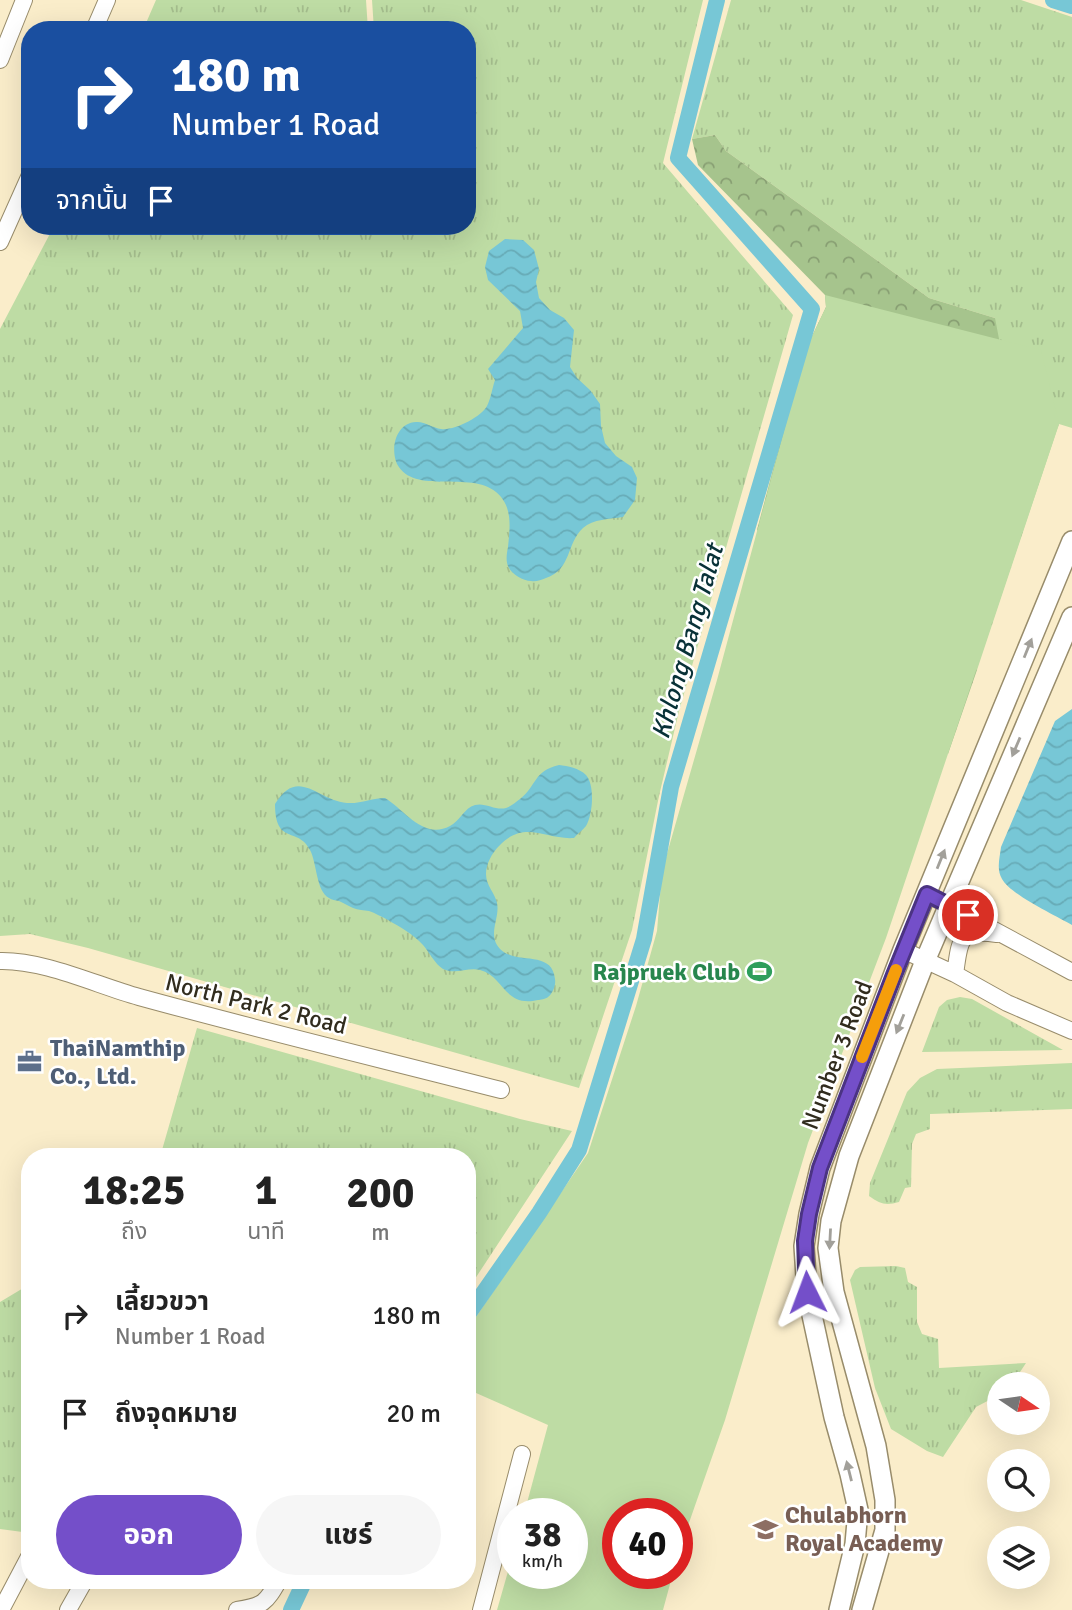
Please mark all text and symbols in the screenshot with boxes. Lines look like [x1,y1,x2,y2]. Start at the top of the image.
text: 180 m [171,45,301,105]
icon: right [56,49,147,140]
text: Number 1 Road [171,105,380,144]
icon: arrive [142,182,180,220]
text: จากนั้น [56,185,128,217]
water label: Khlong Bang Talat [645,538,732,743]
one-way arrow [1023,638,1034,659]
one-way arrow [1010,737,1022,757]
one-way arrow [936,848,947,869]
pin [938,885,998,945]
icon: arrive [949,896,987,934]
place label: Rajpruek Club [593,957,740,987]
sports icon: Rajpruek Club [746,958,774,986]
street label: North Park 2 Road [162,967,350,1041]
street label: Number 3 Road [795,976,879,1134]
one-way arrow [894,1014,905,1035]
place label: ThaiNamthip Co., Ltd. [50,1033,185,1091]
office icon: ThaiNamthip Co., Ltd. [16,1048,44,1076]
text: 18:25 [83,1165,186,1216]
text: 1 [255,1165,277,1216]
text: 200 [346,1168,414,1219]
text: ถึง [121,1217,147,1246]
text: นาที [247,1217,285,1246]
text: m [371,1218,390,1247]
one-way arrow [824,1229,835,1251]
position arrow [770,1255,844,1329]
text: เลี้ยวขวา [115,1286,209,1318]
icon: right [56,1297,94,1335]
text: 180 m [372,1300,441,1332]
text: Number 1 Road [115,1322,265,1351]
north arrow [987,1372,1050,1435]
map controls [987,1372,1050,1589]
icon: arrive [56,1395,94,1433]
text: ถึงจุดหมาย [115,1398,238,1430]
text: 20 m [386,1398,441,1430]
button: search [987,1449,1050,1512]
one-way arrow [843,1460,854,1482]
button: ออก [56,1495,242,1575]
button: แชร์ [256,1495,441,1575]
speed limit sign: 40 [602,1498,693,1589]
place label: Chulabhorn Royal Academy [785,1500,943,1558]
text: 38 [524,1513,561,1556]
school or university icon: Chulabhorn Royal Academy [751,1515,779,1543]
button: layers [987,1526,1050,1589]
text: km/h [522,1550,563,1572]

